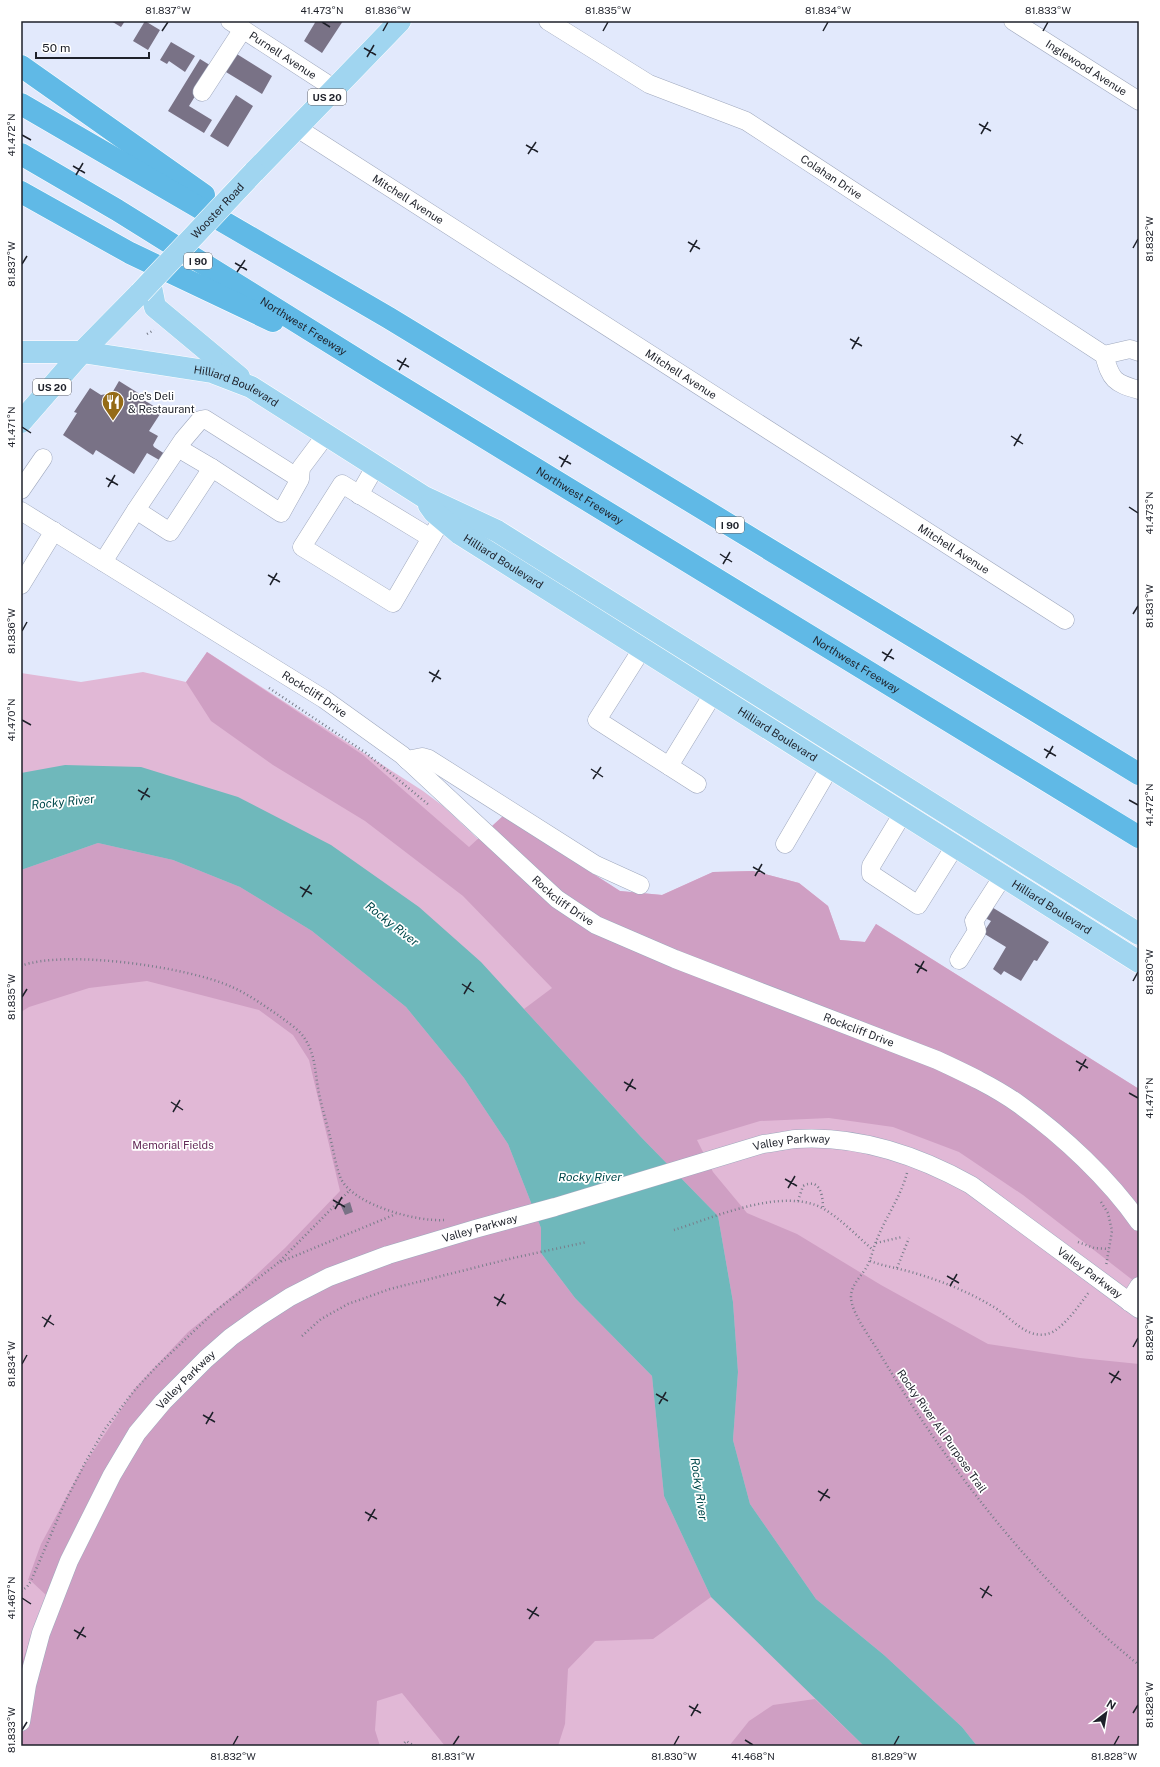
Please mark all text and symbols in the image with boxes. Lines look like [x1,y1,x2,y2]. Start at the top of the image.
text: 81.837°W [145,4,191,16]
text: 41.473°N [300,4,344,16]
text: 81.836°W [365,4,411,16]
text: 81.835°W [585,4,632,16]
text: 81.834°W [805,4,851,16]
text: 81.833°W [1025,4,1071,16]
street label: Purnell Avenue [247,29,319,81]
scale bar [36,34,149,60]
street label: Inglewood Avenue [1044,37,1129,98]
text: 50 m [42,41,70,55]
road number: US 20 [308,89,346,105]
text: 41.472°N [5,113,17,157]
street label: Colahan Drive [798,152,865,201]
street label: Mitchell Avenue [370,172,446,226]
street label: Wooster Road [189,181,246,241]
text: 81.832°W [1143,216,1155,262]
text: 81.837°W [5,241,17,287]
road number: I 90 [184,253,212,269]
street label: Northwest Freeway [258,295,349,358]
street label: Mitchell Avenue [643,347,719,401]
street label: Hilliard Boulevard [193,363,281,409]
road number: US 20 [33,379,71,395]
restaurant icon: Joe's Deli & Restaurant [100,389,126,422]
place label: Joe's Deli & Restaurant [128,390,195,415]
text: 41.471°N [5,406,17,448]
street label: Northwest Freeway [534,465,626,527]
text: 41.473°N [1143,491,1155,535]
road number: I 90 [716,517,744,533]
street label: Mitchell Avenue [916,522,992,576]
street label: Hilliard Boulevard [462,532,545,591]
text: 81.831°W [1143,584,1155,628]
text: 81.836°W [5,608,17,654]
street label: Northwest Freeway [811,633,902,696]
street label: Rockcliff Drive [280,669,349,720]
text: 41.470°N [5,699,17,741]
street label: Hilliard Boulevard [736,705,819,764]
text: 41.472°N [1143,783,1155,827]
water label: Rocky River [31,792,96,812]
street label: Rockcliff Drive [530,873,596,928]
street label: Hilliard Boulevard [1010,877,1094,936]
water label: Rocky River [363,899,422,949]
text: 81.830°W [1143,949,1155,995]
text: 81.835°W [5,973,17,1020]
street label: Rockcliff Drive [822,1011,896,1049]
text: 41.471°N [1143,1077,1155,1119]
street label: Valley Parkway [751,1132,831,1153]
park label: Memorial Fields [132,1139,214,1151]
water label: Rocky River [558,1170,622,1184]
street label: Valley Parkway [441,1212,519,1244]
street label: Valley Parkway [1055,1245,1125,1301]
text: 81.829°W [1143,1315,1155,1361]
text: 81.834°W [5,1341,17,1387]
street label: Valley Parkway [154,1348,218,1411]
street label: Rocky River All Purpose Trail [895,1367,989,1495]
water label: Rocky River [688,1457,710,1522]
text: 41.467°N [5,1576,17,1620]
text: 81.828°W [1143,1682,1155,1728]
north arrow [1086,1693,1126,1733]
text: N [1104,1697,1118,1712]
text: 81.833°W [5,1707,17,1753]
text: 81.832°W [210,1750,256,1762]
text: 81.831°W [431,1750,475,1762]
text: 81.830°W [651,1750,697,1762]
text: 41.468°N [731,1750,775,1762]
text: 81.829°W [871,1750,917,1762]
text: 81.828°W [1091,1750,1137,1762]

